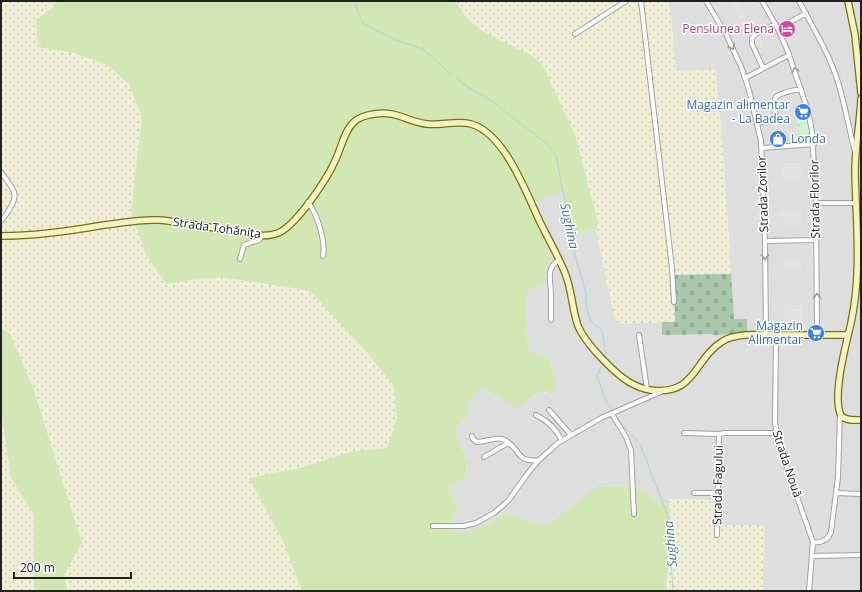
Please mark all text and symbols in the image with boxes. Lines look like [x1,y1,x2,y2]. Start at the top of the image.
hotel icon: Pensiunea Elena [777,19,797,39]
place label: Pensiunea Elena [682,20,774,37]
one-way arrow [727,43,735,51]
one-way arrow [791,67,799,74]
place label: Magazin alimentar - La Badea [686,96,790,127]
supermarket icon: Magazin alimentar - La Badea [793,102,813,122]
shop icon: Londa [768,129,788,149]
place label: Londa [791,130,826,147]
street label: Strada Zorilor [753,155,772,233]
street label: Strada Florilor [805,159,824,239]
water label: Sughina [556,201,584,251]
street label: Strada Tohănița [172,213,262,242]
one-way arrow [761,254,769,260]
one-way arrow [813,293,821,299]
place label: Magazin Alimentar [748,317,803,348]
supermarket icon: Magazin Alimentar [806,323,826,343]
street label: Strada Nouă [769,428,806,500]
street label: Strada Fagului [708,445,727,525]
water label: Sughina [659,519,681,568]
scale bar [14,554,131,580]
text: 200 m [20,559,55,576]

